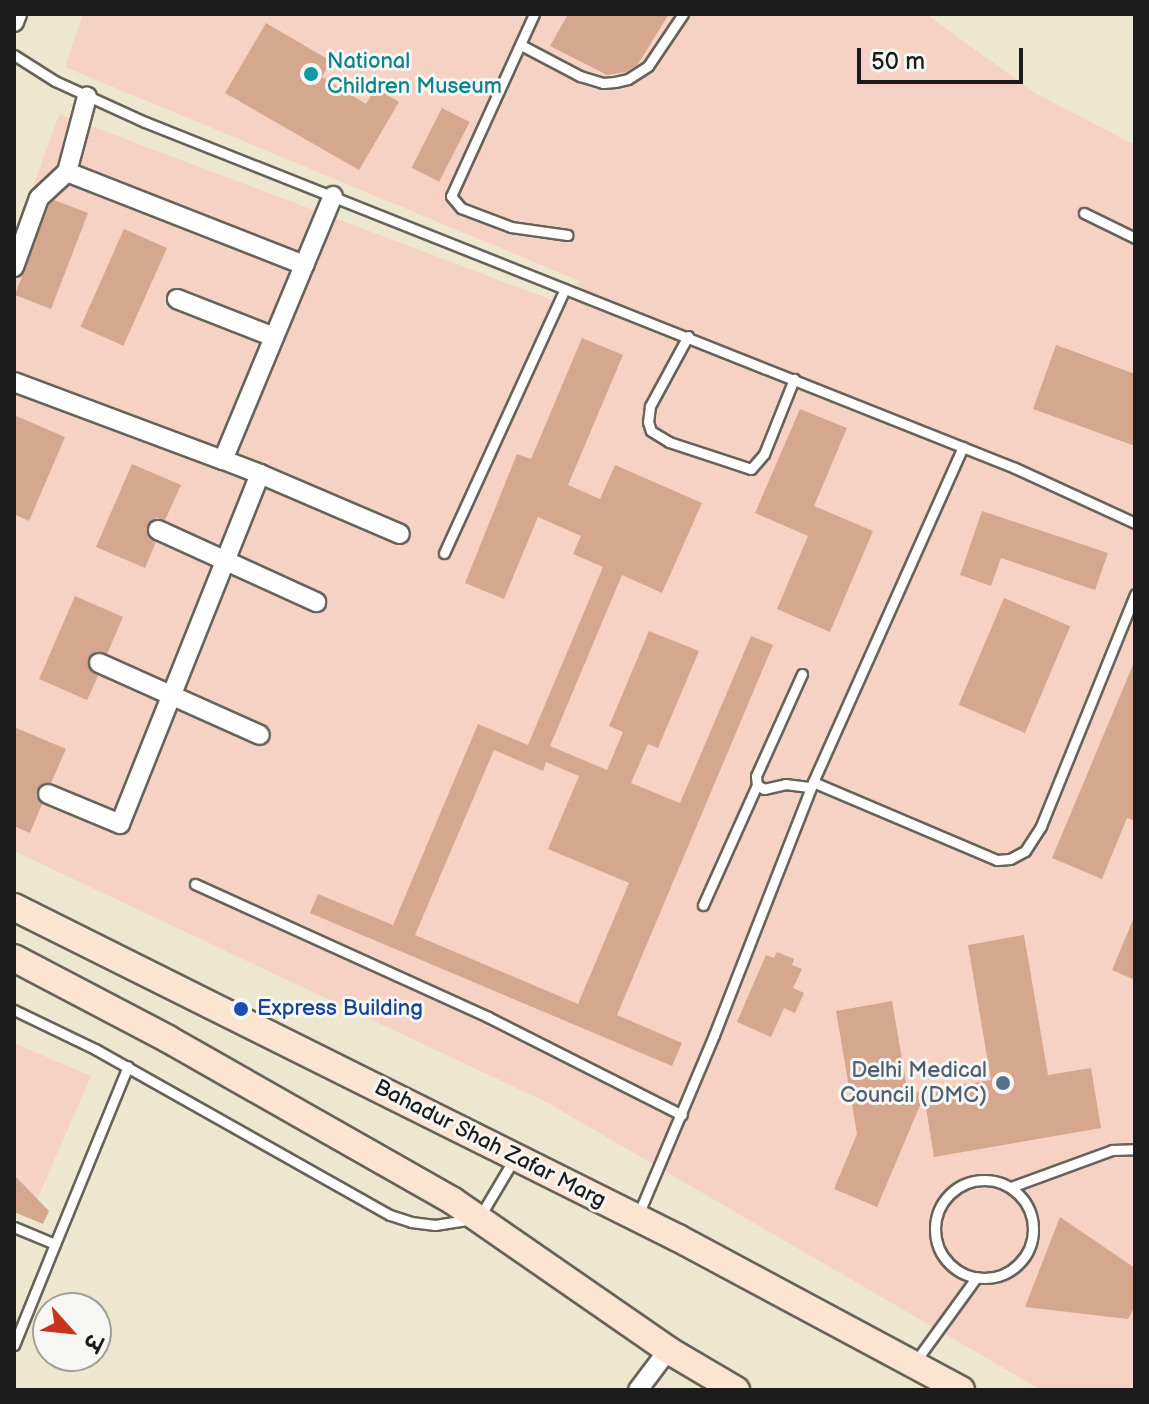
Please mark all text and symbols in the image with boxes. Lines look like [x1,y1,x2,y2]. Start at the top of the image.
scale bar [861,32,1027,82]
text: 50 m [871,47,925,76]
place label: National Children Museum [327,48,502,100]
marker: National Children Museum [302,65,320,83]
place label: Express Building [257,996,423,1022]
marker: Express Building [232,1000,250,1018]
place label: Delhi Medical Council (DMC) [840,1057,987,1108]
street label: Bahadur Shah Zafar Marg [370,1074,610,1214]
marker: Delhi Medical Council (DMC) [994,1074,1012,1092]
north arrow [32,1292,112,1372]
text: उ [77,1330,107,1355]

